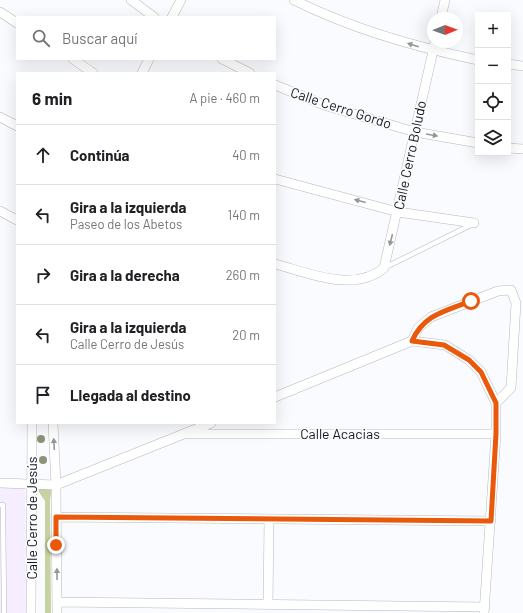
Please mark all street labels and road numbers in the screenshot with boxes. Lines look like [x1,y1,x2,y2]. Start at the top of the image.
street label: Calle Cerro Gordo [288,83,394,132]
street label: Calle Cerro Boludo [390,99,429,211]
street label: Calle Acacias [300,425,380,442]
street label: Calle Cerro de Jesús [23,456,40,580]

